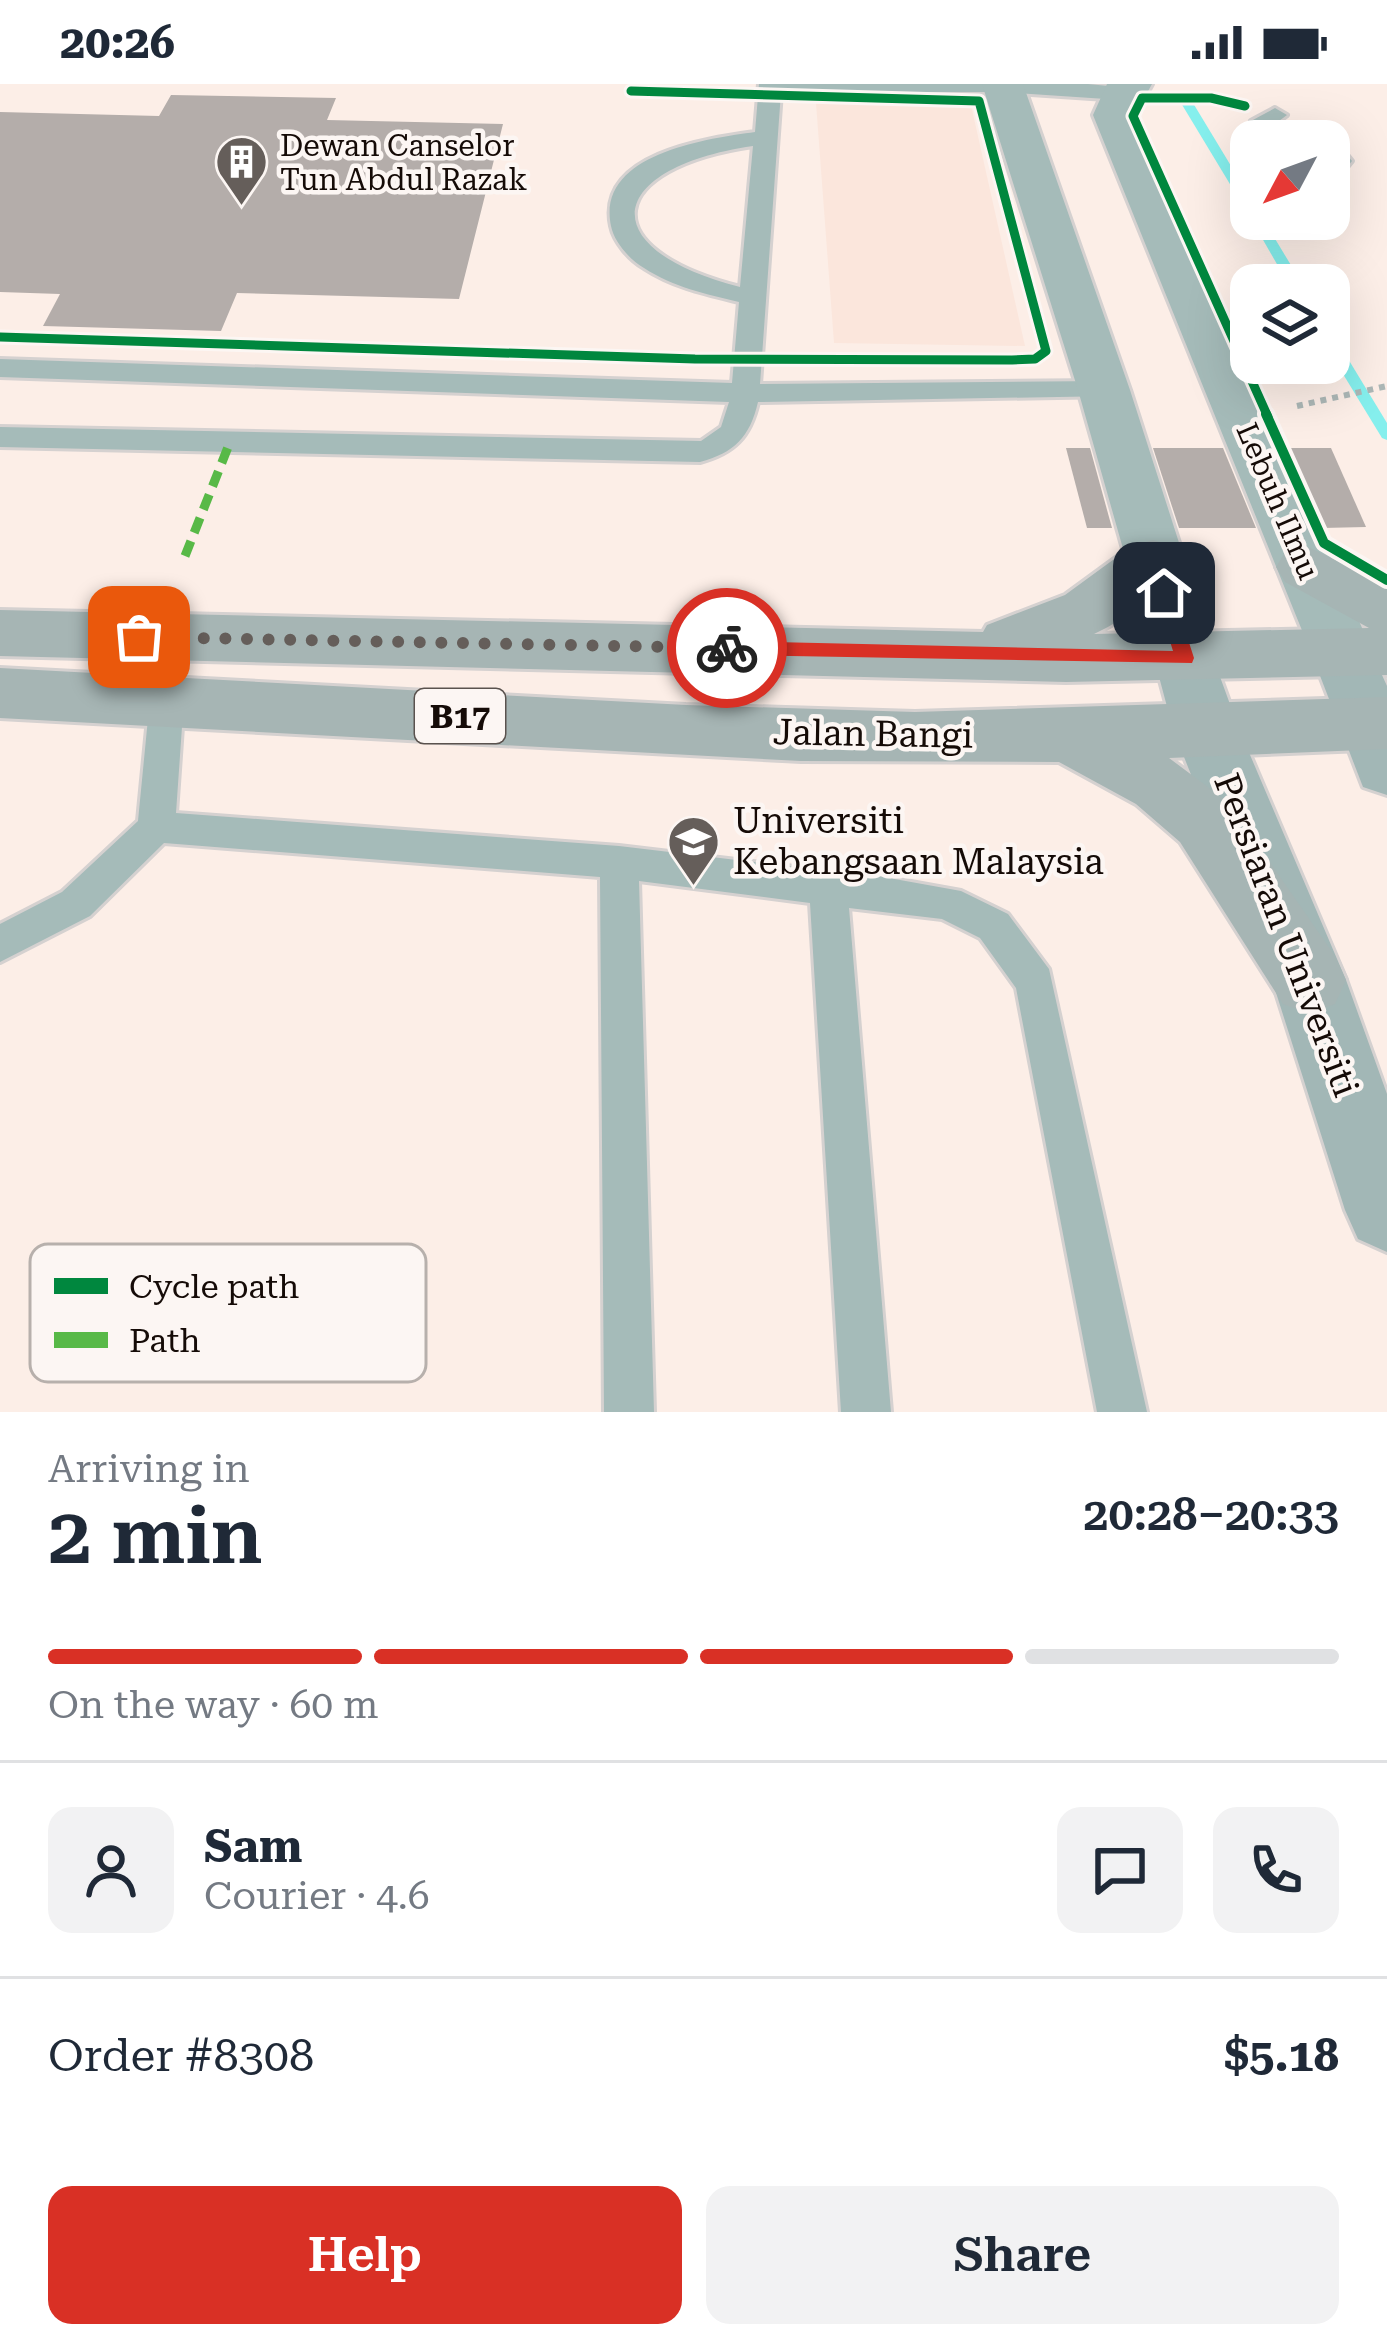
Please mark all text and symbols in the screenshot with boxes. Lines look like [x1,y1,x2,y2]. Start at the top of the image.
text: 20:26 [60,16,175,69]
north arrow [1230,120,1350,240]
map controls [1230,120,1350,384]
place label: Dewan Canselor Tun Abdul Razak [280,128,527,197]
building icon: Dewan Canselor Tun Abdul Razak [213,134,269,208]
button: layers [1230,264,1350,384]
street label: Lebuh Ilmu [1229,418,1327,585]
pin [1113,542,1215,644]
icon: home [1131,560,1197,626]
pin [88,586,190,688]
courier [667,588,787,708]
icon: bag [106,604,172,670]
icon: bike [694,615,760,681]
road number: B17 [415,689,505,743]
street label: Jalan Bangi [772,711,974,757]
street label: Persiaran Universiti [1205,768,1367,1102]
place label: Universiti Kebangsaan Malaysia [733,800,1104,883]
school or university icon: Universiti Kebangsaan Malaysia [666,814,722,888]
legend [30,1244,426,1382]
text: Cycle path [129,1267,299,1306]
text: Path [129,1321,201,1360]
text: Arriving in [48,1446,250,1492]
text: 20:28–20:33 [1083,1488,1339,1541]
text: 2 min [48,1491,263,1582]
text: On the way · 60 m [48,1682,379,1728]
button: person [48,1807,174,1933]
button: chat [1057,1807,1183,1933]
button: phone [1213,1807,1339,1933]
text: Sam [204,1820,302,1873]
text: Courier · 4.6 [204,1873,430,1919]
text: Order #8308 [48,2029,314,2082]
text: $5.18 [1224,2029,1339,2082]
button: Help [48,2186,682,2324]
button: Share [706,2186,1339,2324]

